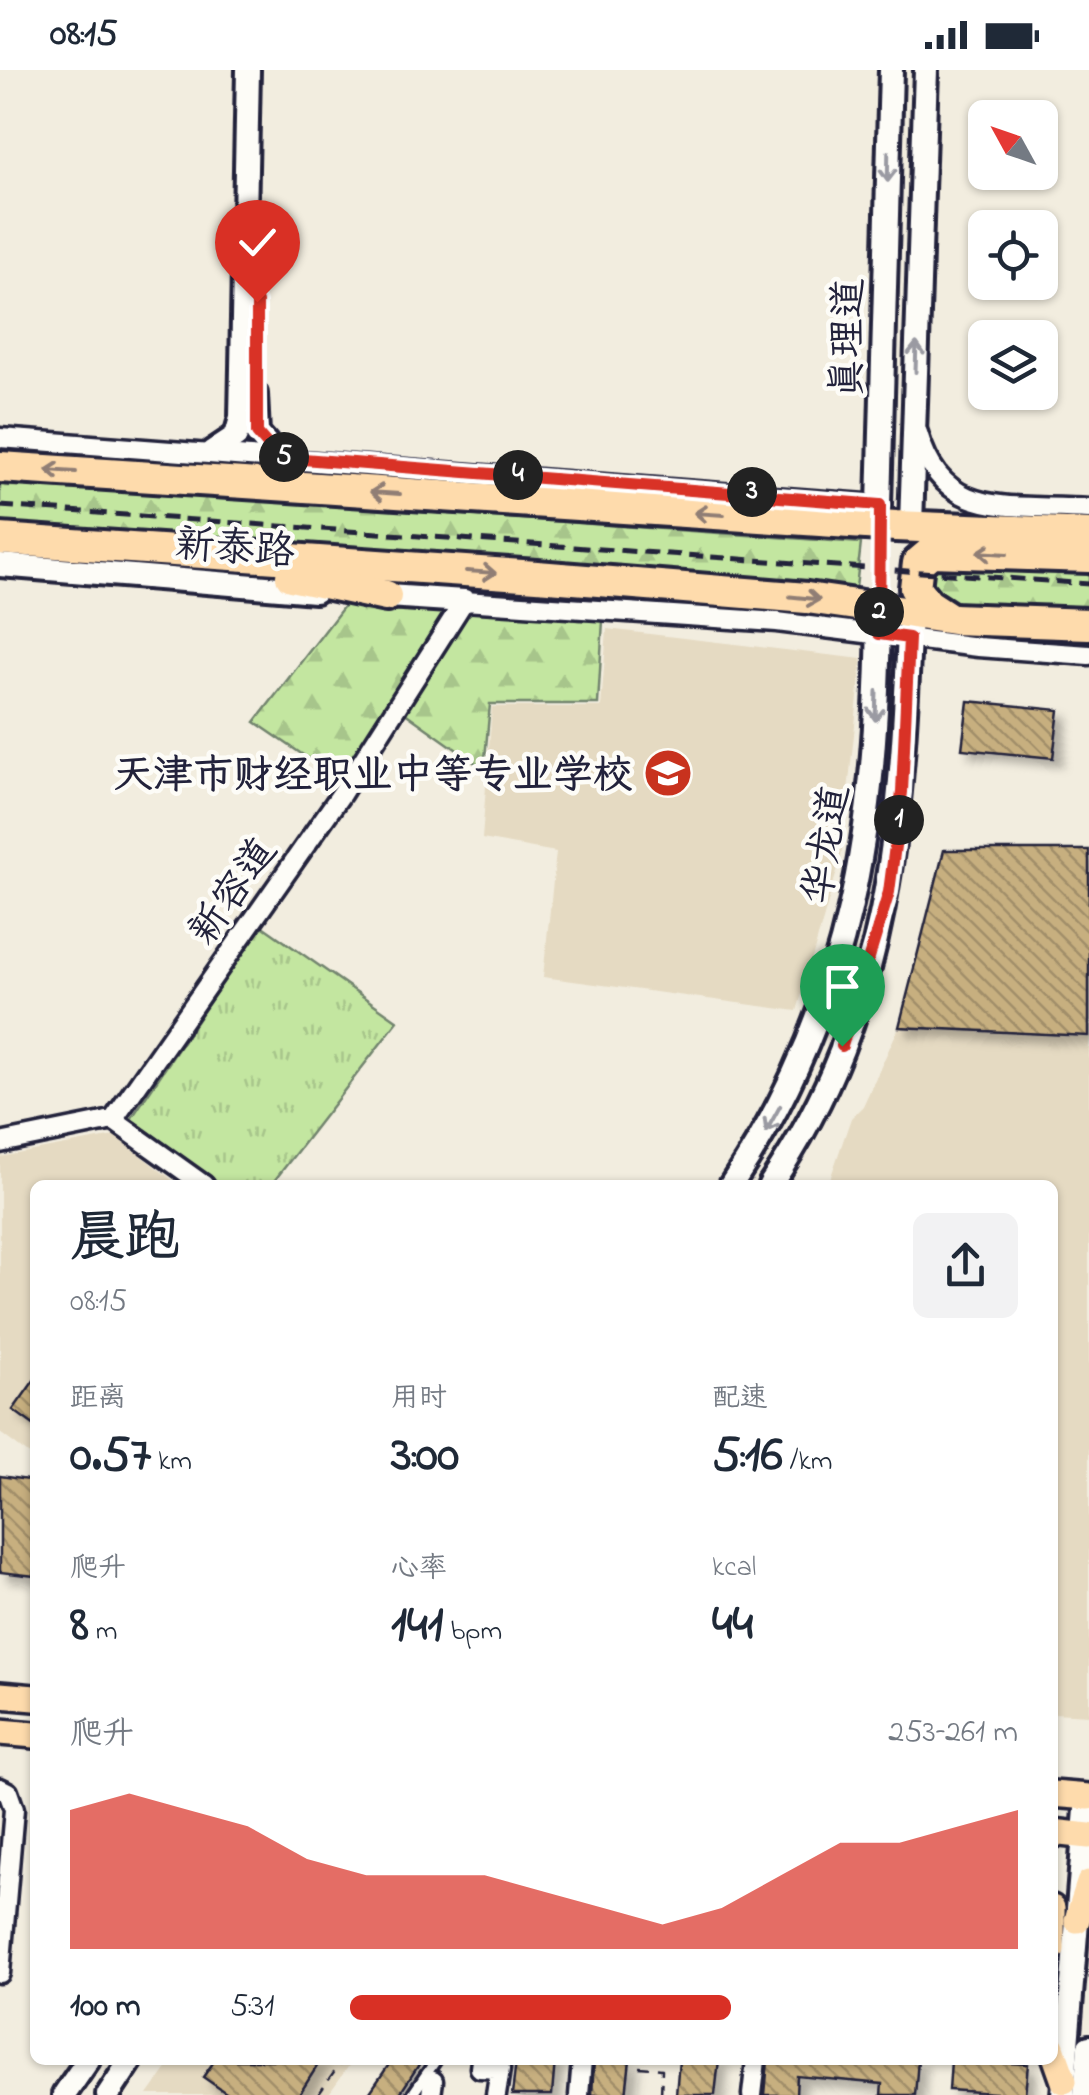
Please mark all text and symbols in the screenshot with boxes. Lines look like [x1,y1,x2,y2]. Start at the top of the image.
text: 08:15 [50,7,118,63]
north arrow [968,100,1058,190]
map controls [968,100,1058,410]
one-way arrow [879,151,898,183]
pin [215,200,300,303]
button: locate [968,210,1058,300]
icon: check [230,215,285,270]
street label: 真理道 [820,278,881,399]
button: layers [968,320,1058,410]
one-way arrow [907,342,926,374]
pin: 5 [259,432,309,482]
text: 5 [276,436,292,477]
pin: 4 [493,450,543,500]
text: 4 [512,454,524,495]
one-way arrow [45,461,77,480]
pin: 3 [727,467,777,517]
text: 3 [746,471,758,512]
one-way arrow [369,483,401,502]
one-way arrow [694,504,726,523]
street label: 新泰路 [173,517,297,584]
one-way arrow [976,544,1008,563]
one-way arrow [465,562,497,581]
pin: 2 [854,587,904,637]
one-way arrow [789,589,821,608]
text: 2 [872,591,886,632]
one-way arrow [867,690,886,722]
school or university icon: 天津市财经职业中等专业学校 [642,747,694,799]
place label: 天津市财经职业中等专业学校 [113,748,633,807]
street label: 华龙道 [790,781,867,909]
pin: 1 [874,795,924,845]
text: 1 [895,799,903,840]
street label: 新容道 [176,827,293,959]
pin [800,944,885,1047]
icon: arrive [815,959,870,1014]
one-way arrow [762,1104,782,1133]
text: 晨跑 [70,1201,180,1281]
button: share [913,1213,1018,1318]
text: 08:15 [70,1279,127,1326]
text: 距离 [70,1379,126,1420]
text: 用时 [391,1379,447,1420]
text: 配速 [712,1379,768,1420]
text: 0.57 [70,1420,151,1493]
text: 3:00 [391,1420,459,1493]
text: 5:16 [712,1420,783,1493]
text: km [151,1442,192,1483]
text: /km [783,1442,832,1483]
text: kcal [712,1548,757,1589]
text: 爬升 [70,1549,126,1590]
text: 心率 [391,1549,447,1590]
text: 44 [712,1589,753,1662]
text: 8 [70,1590,89,1663]
text: 141 [391,1590,443,1663]
text: m [89,1612,117,1653]
text: bpm [443,1612,502,1653]
text: 253–261 m [888,1710,1018,1757]
text: 爬升 [70,1712,134,1759]
text: 100 m [70,1984,141,2031]
text: 5:31 [230,1984,274,2031]

